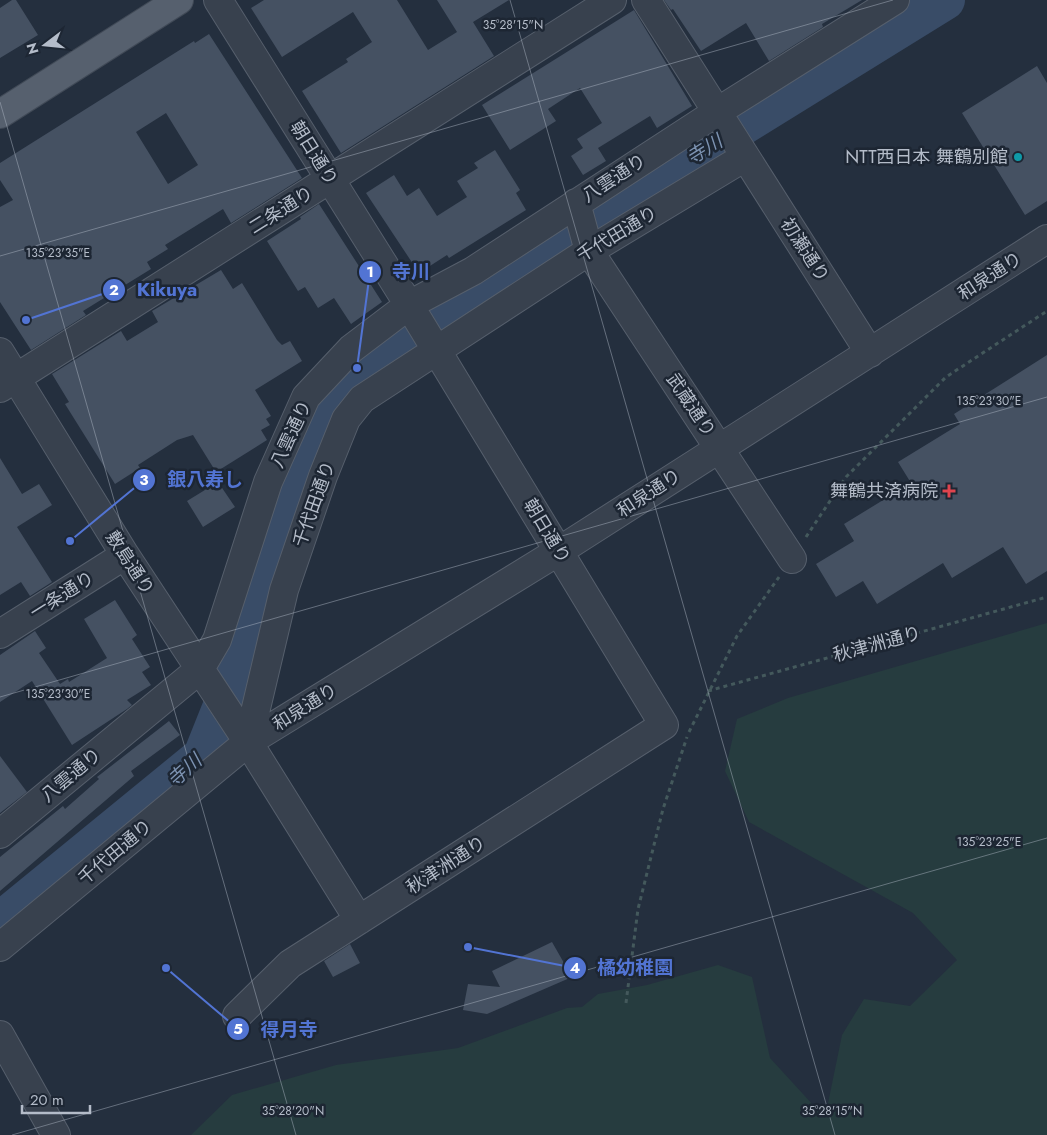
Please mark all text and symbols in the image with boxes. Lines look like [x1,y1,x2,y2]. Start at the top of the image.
text: 35°28'15"N [483,16,543,34]
north arrow [20,20,70,70]
text: N [21,40,44,57]
street label: 朝日通り [284,116,344,190]
water label: 寺川 [681,127,729,171]
place label: NTT西日本 舞鶴別館 [845,144,1008,170]
street label: 八雲通り [577,147,651,209]
marker: NTT西日本 舞鶴別館 [1012,151,1024,163]
street label: 二条通り [244,180,318,240]
street label: 千代田通り [572,200,662,268]
street label: 初瀬通り [774,213,836,287]
text: 135°23'35"E [26,244,90,262]
street label: 和泉通り [953,245,1027,307]
callout: 寺川 [357,255,440,289]
text: 寺川 [392,258,430,285]
text: 1 [366,261,374,283]
callout: Kikuya [102,273,207,307]
text: Kikuya [137,276,197,303]
text: 2 [109,279,119,301]
street label: 武蔵通り [660,368,722,442]
text: 135°23'30"E [957,392,1021,410]
street label: 八雲通り [264,396,318,472]
street label: 千代田通り [286,457,342,551]
street label: 和泉通り [612,462,686,524]
callout: 銀八寿し [132,463,253,497]
text: 銀八寿し [167,466,243,493]
text: 3 [139,469,149,491]
place label: 舞鶴共済病院 [830,478,938,504]
marker: 舞鶴共済病院 [942,484,956,498]
street label: 朝日通り [517,493,577,569]
street label: 敷島通り [99,526,161,600]
street label: 一条通り [25,565,99,625]
street label: 秋津洲通り [830,620,924,668]
street label: 和泉通り [268,677,342,737]
text: 135°23'30"E [26,685,90,703]
street label: 八雲通り [35,742,107,808]
water label: 寺川 [161,746,209,793]
street label: 千代田通り [72,813,158,891]
street label: 秋津洲通り [401,830,491,900]
text: 135°23'25"E [957,833,1021,851]
callout: 橘幼稚園 [562,951,683,985]
text: 橘幼稚園 [597,954,673,981]
text: 4 [570,957,580,979]
callout: 得月寺 [225,1012,327,1046]
text: 得月寺 [260,1016,318,1043]
text: 5 [233,1018,243,1040]
scale bar [22,1082,90,1114]
text: 20 m [30,1089,64,1111]
text: 35°28'20"N [262,1102,324,1120]
text: 35°28'15"N [802,1102,862,1120]

